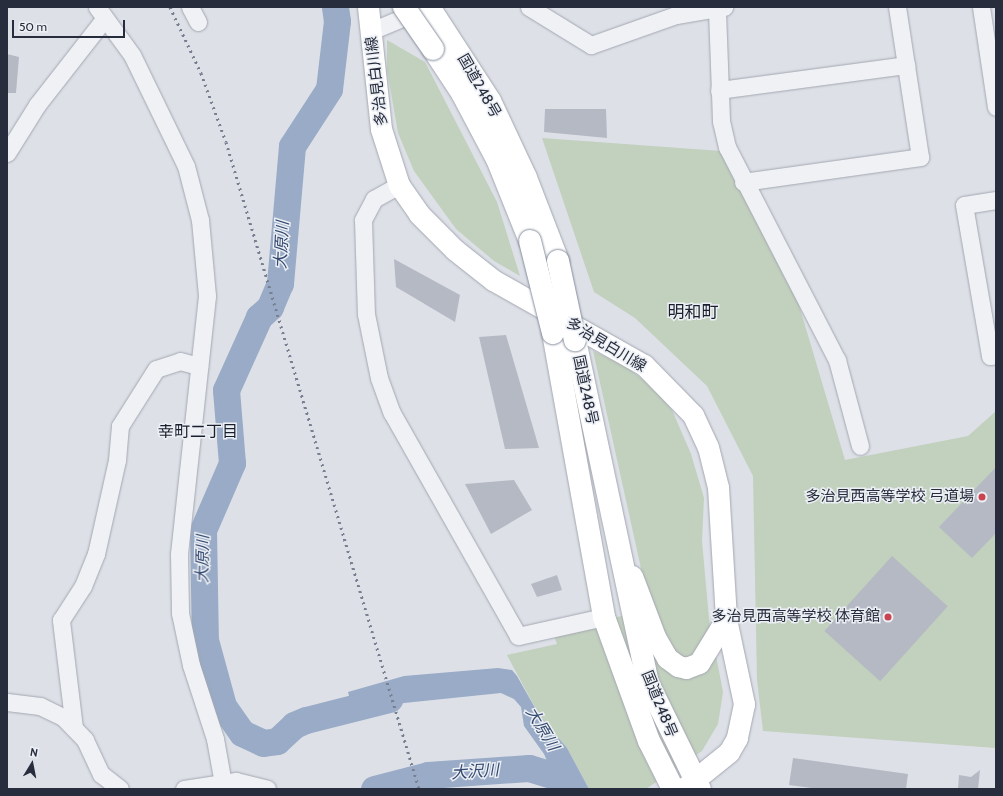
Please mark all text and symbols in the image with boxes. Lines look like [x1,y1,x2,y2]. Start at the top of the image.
scale bar [14,12,127,38]
text: 50 m [19,19,47,34]
street label: 多治見白川線 [363,35,391,127]
street label: 国道248号 [454,51,504,121]
water label: 大原川 [271,221,293,269]
district label: 明和町 [668,303,718,323]
street label: 多治見白川線 [563,314,649,376]
street label: 国道248号 [569,354,601,426]
district label: 幸町二丁目 [158,422,238,442]
place label: 多治見西高等学校 弓道場 [806,488,974,506]
marker: 多治見西高等学校 弓道場 [977,492,987,502]
water label: 大原川 [193,535,213,583]
place label: 多治見西高等学校 体育館 [712,608,880,626]
marker: 多治見西高等学校 体育館 [883,612,893,622]
street label: 国道248号 [637,668,681,740]
water label: 大原川 [521,703,563,755]
north arrow [12,744,52,784]
text: N [29,745,39,760]
water label: 大沢川 [450,761,500,783]

